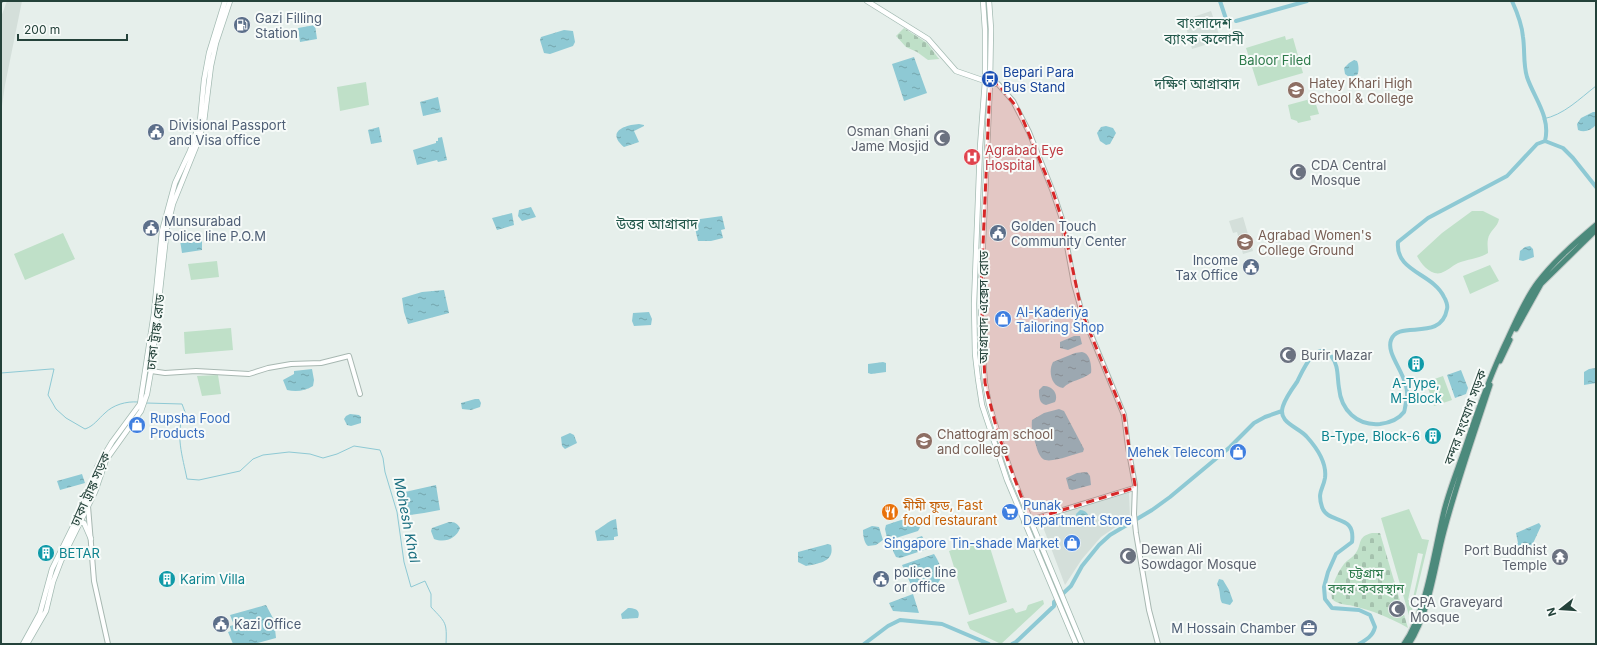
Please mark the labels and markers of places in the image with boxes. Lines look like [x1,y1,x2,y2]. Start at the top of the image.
place label: Gazi Filling Station [255,10,322,41]
fuel station icon: Gazi Filling Station [232,15,252,35]
place label: Bepari Para Bus Stand [1003,64,1074,95]
bus stop icon: Bepari Para Bus Stand [980,69,1000,89]
place label: Hatey Khari High School & College [1309,75,1414,106]
school or university icon: Hatey Khari High School & College [1286,80,1306,100]
place label: Divisional Passport and Visa office [169,117,286,148]
public building icon: Divisional Passport and Visa office [146,122,166,142]
place label: Osman Ghani Jame Mosjid [847,123,929,154]
mosque icon: Osman Ghani Jame Mosjid [932,128,952,148]
place label: Agrabad Eye Hospital [985,142,1064,173]
hospital icon: Agrabad Eye Hospital [962,147,982,167]
place label: CDA Central Mosque [1311,157,1386,188]
mosque icon: CDA Central Mosque [1288,162,1308,182]
place label: Munsurabad Police line P.O.M [164,213,266,244]
public building icon: Munsurabad Police line P.O.M [141,218,161,238]
place label: Golden Touch Community Center [1011,218,1127,249]
public building icon: Golden Touch Community Center [988,223,1008,243]
place label: Agrabad Women's College Ground [1258,227,1372,258]
school or university icon: Agrabad Women's College Ground [1235,232,1255,252]
place label: Income Tax Office [1175,252,1238,283]
public building icon: Income Tax Office [1241,257,1261,277]
place label: Al-Kaderiya Tailoring Shop [1016,304,1104,335]
shop icon: Al-Kaderiya Tailoring Shop [993,309,1013,329]
mosque icon: Burir Mazar [1278,345,1298,365]
place label: Burir Mazar [1301,347,1373,363]
building icon: A-Type, M-Block [1406,354,1426,374]
place label: A-Type, M-Block [1390,375,1442,406]
place label: Rupsha Food Products [150,410,230,441]
shop icon: Rupsha Food Products [127,415,147,435]
place label: Chattogram school and college [937,426,1053,457]
building icon: B-Type, Block-6 [1423,426,1443,446]
place label: B-Type, Block-6 [1321,428,1420,444]
school or university icon: Chattogram school and college [914,431,934,451]
shop icon: Mehek Telecom [1228,442,1248,462]
place label: Mehek Telecom [1127,444,1225,460]
place label: মীমী ফুড, Fast food restaurant [902,497,997,528]
place label: Punak Department Store [1023,497,1132,528]
restaurant icon: মীমী ফুড, Fast food restaurant [880,502,900,522]
supermarket icon: Punak Department Store [1000,502,1020,522]
shop icon: Singapore Tin-shade Market [1062,533,1082,553]
place label: Singapore Tin-shade Market [884,535,1059,551]
place label: Dewan Ali Sowdagor Mosque [1141,541,1257,572]
place label: Port Buddhist Temple [1464,542,1547,573]
building icon: BETAR [36,543,56,563]
place label: BETAR [59,545,100,561]
mosque icon: Dewan Ali Sowdagor Mosque [1118,546,1138,566]
temple icon: Port Buddhist Temple [1550,547,1570,567]
place label: police line or office [894,564,956,595]
building icon: Karim Villa [157,569,177,589]
public building icon: police line or office [871,569,891,589]
place label: Karim Villa [180,571,245,587]
place label: CPA Graveyard Mosque [1410,594,1503,625]
mosque icon: CPA Graveyard Mosque [1387,599,1407,619]
public building icon: Kazi Office [211,614,231,634]
place label: Kazi Office [234,616,301,632]
office icon: M Hossain Chamber [1299,618,1319,638]
place label: M Hossain Chamber [1171,620,1296,636]

